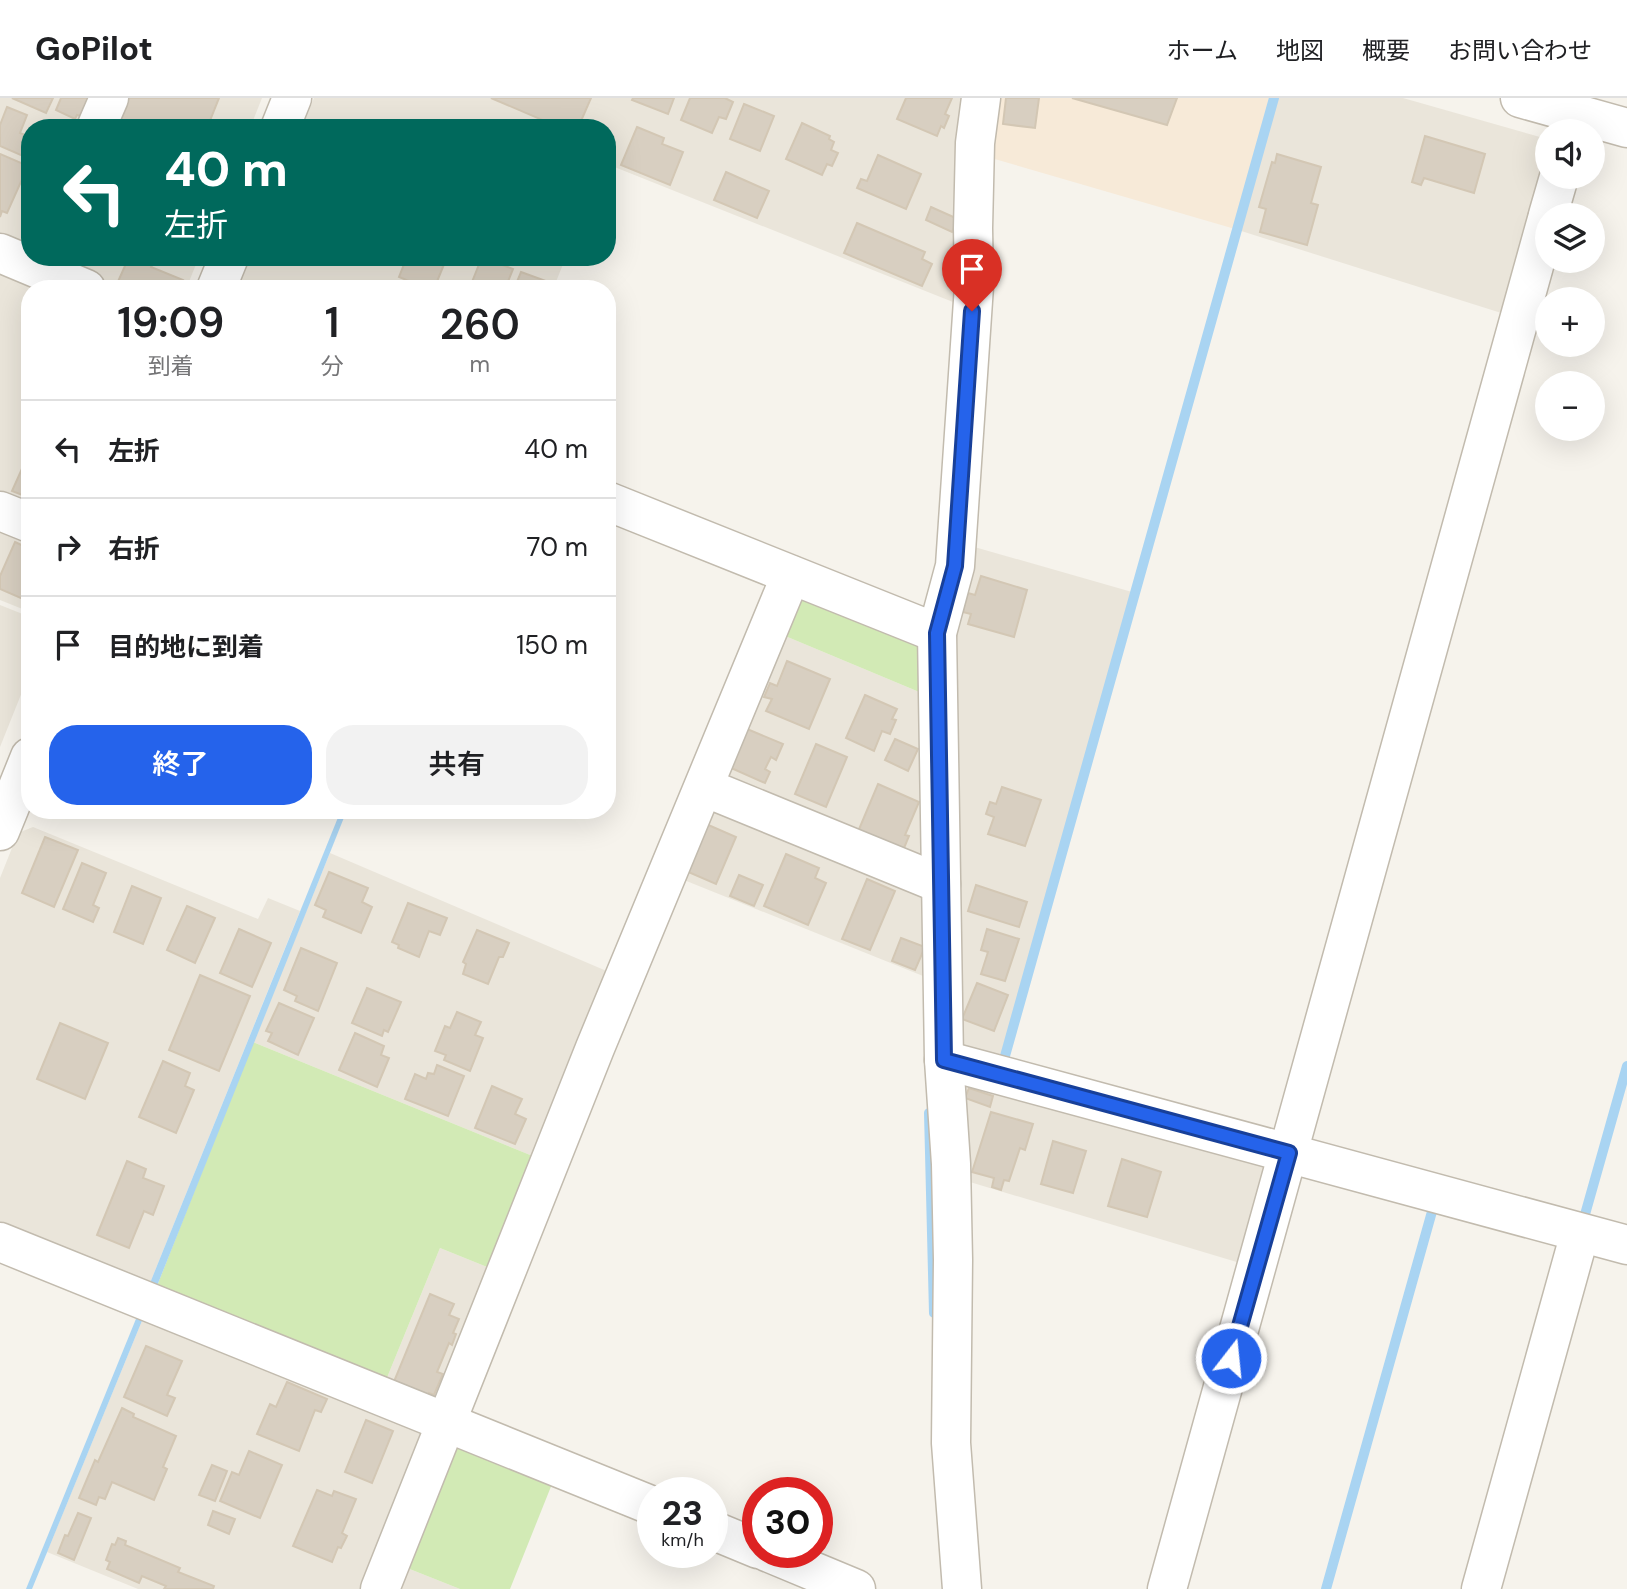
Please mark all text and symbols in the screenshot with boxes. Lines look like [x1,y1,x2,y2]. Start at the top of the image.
text: GoPilot [35,27,153,70]
text: ホーム [1167,35,1238,66]
text: 地図 [1276,35,1324,66]
text: 概要 [1362,35,1410,66]
text: お問い合わせ [1448,35,1592,66]
map controls [1535,119,1605,441]
button: sound [1535,119,1605,189]
text: 40 m [164,137,288,201]
icon: left [49,147,140,238]
button: layers [1535,203,1605,273]
text: 左折 [164,204,228,246]
pin [942,239,1002,311]
icon: arrive [953,250,991,288]
button: + [1535,287,1605,357]
text: 19:09 [117,295,224,350]
text: 1 [325,295,339,350]
text: 260 [440,297,520,352]
text: m [469,349,490,379]
text: 到着 [148,351,194,381]
text: 分 [321,351,344,381]
button: − [1535,371,1605,441]
icon: left [49,430,87,468]
text: 40 m [524,432,588,466]
text: 左折 [108,434,160,468]
icon: right [49,528,87,566]
text: 70 m [527,530,588,564]
text: 右折 [108,532,160,566]
icon: arrive [49,626,87,664]
text: 150 m [516,628,588,662]
text: 目的地に到着 [108,630,264,664]
button: 終了 [49,725,312,805]
button: 共有 [326,725,588,805]
position arrow [1194,1321,1268,1395]
speed limit sign: 30 [742,1477,833,1568]
text: 23 [662,1490,703,1536]
text: km/h [661,1528,704,1552]

